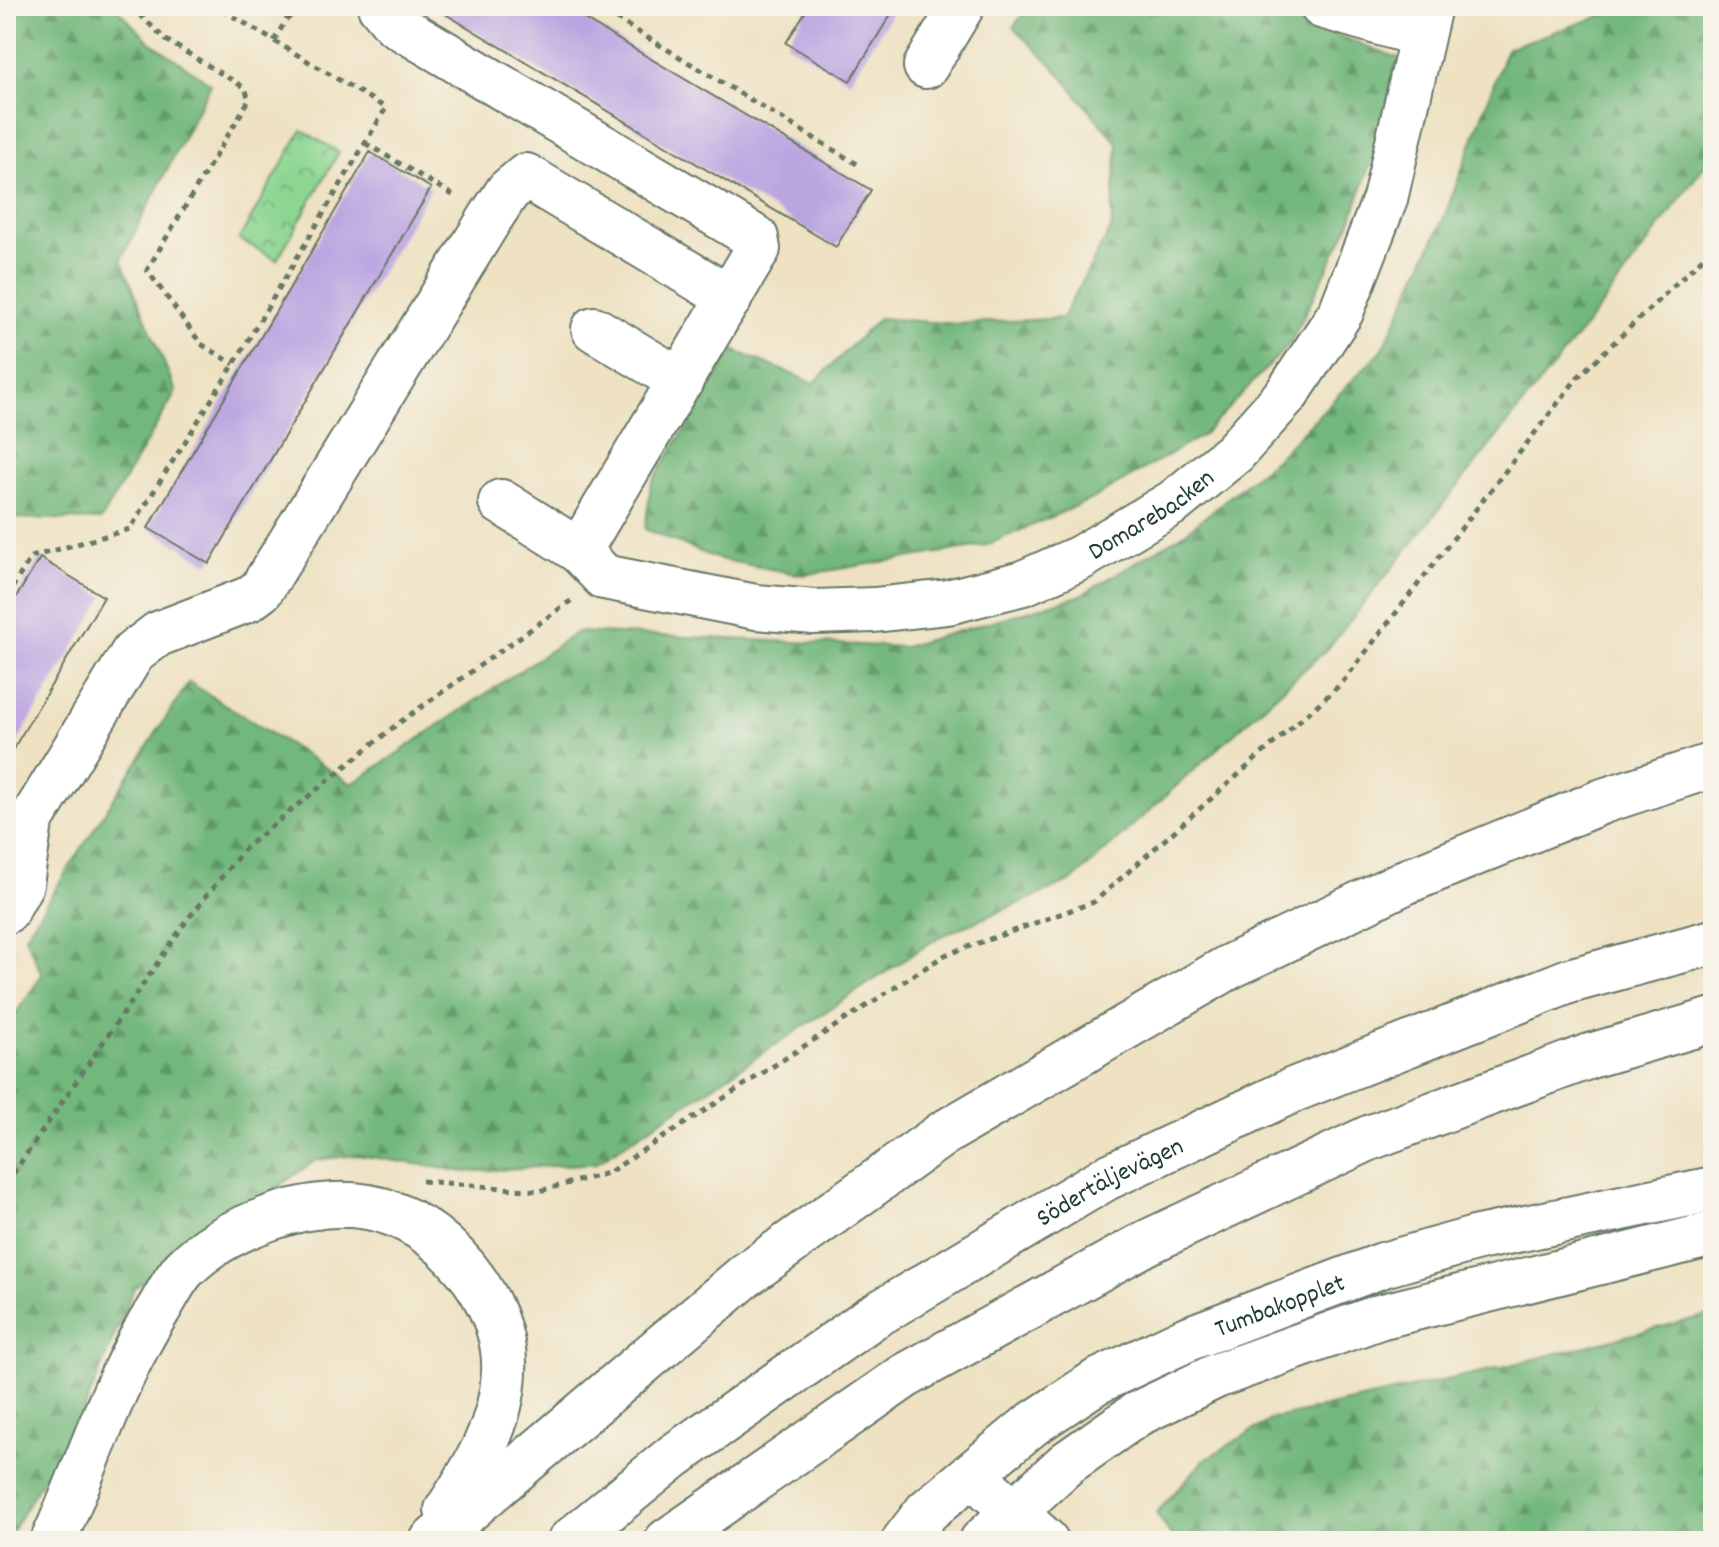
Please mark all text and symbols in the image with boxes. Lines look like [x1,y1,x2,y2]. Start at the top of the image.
street label: Domarebacken [1082,461,1224,571]
street label: Södertäljevägen [1030,1129,1190,1238]
street label: Tumbakopplet [1210,1266,1351,1349]

